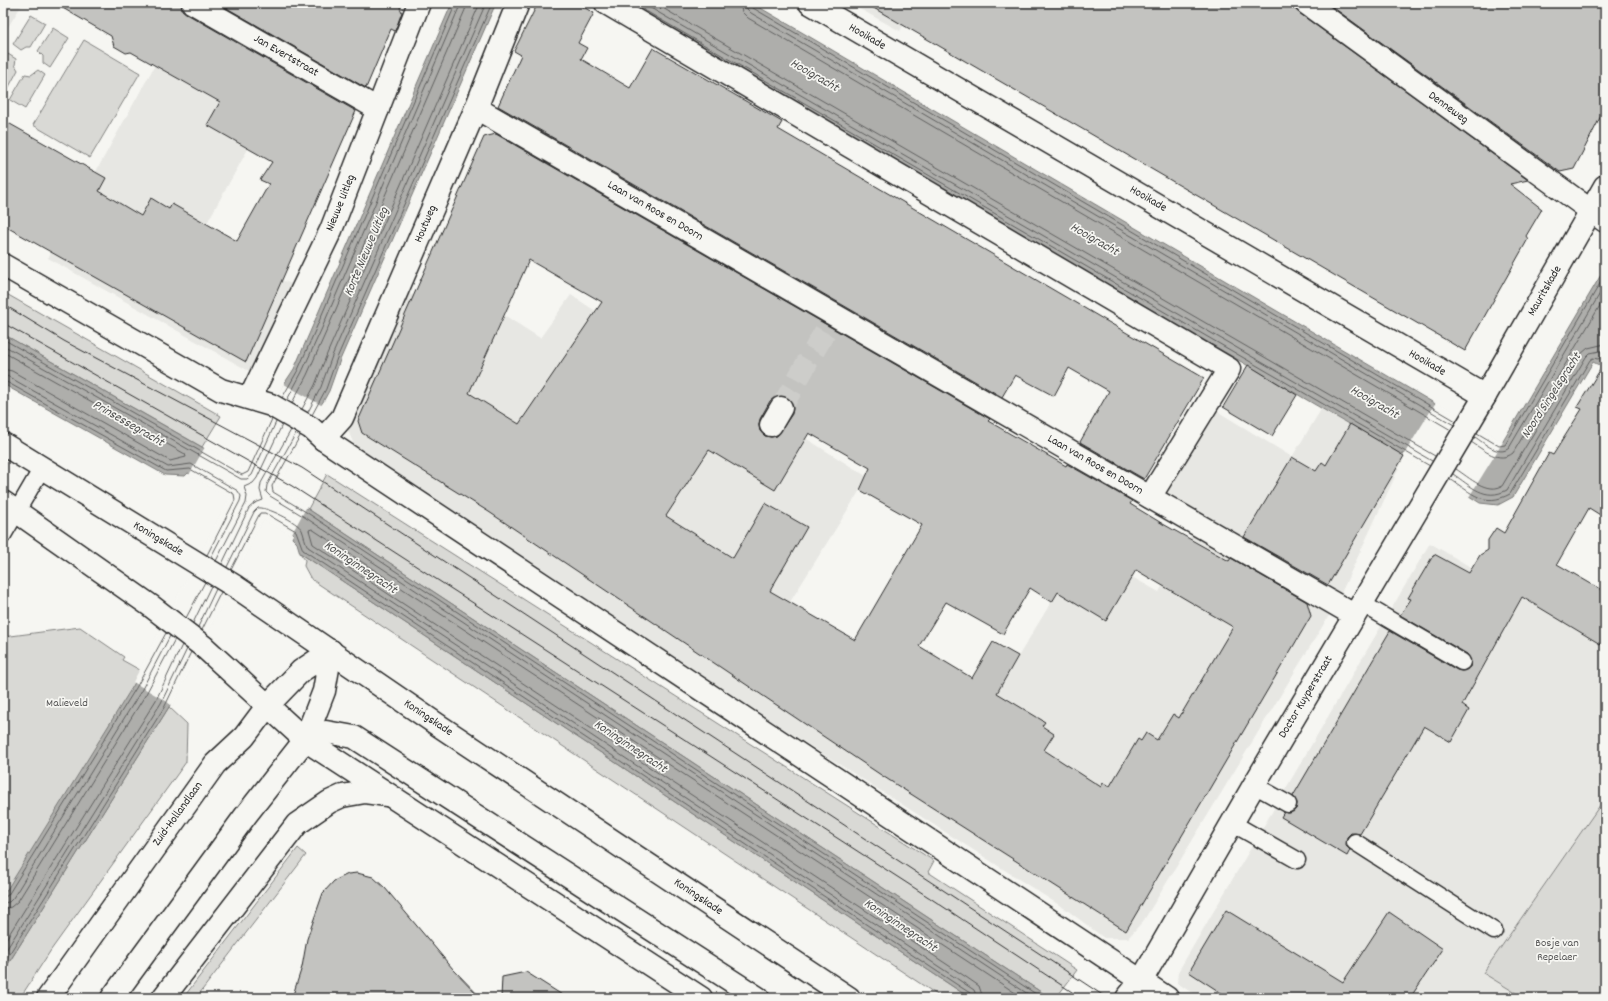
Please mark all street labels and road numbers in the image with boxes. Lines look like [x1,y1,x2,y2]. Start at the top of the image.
street label: Hooikade [845,20,889,54]
street label: Jan Evertstraat [250,31,322,82]
street label: Denneweg [1424,88,1472,128]
street label: Nieuwe Uitleg [322,172,360,234]
street label: Laan van Roos en Doorn [604,177,706,246]
street label: Hooikade [1126,182,1170,216]
street label: Houtweg [410,203,442,245]
street label: Mauritskade [1524,263,1566,319]
street label: Hooikade [1405,346,1449,380]
street label: Laan van Roos en Doorn [1044,431,1146,500]
street label: Koningskade [130,517,186,561]
street label: Doctor Kuyperstraat [1275,652,1338,742]
street label: Koningskade [400,695,456,741]
street label: Zuid-Hollandlaan [149,778,207,850]
street label: Koningskade [670,874,726,920]

